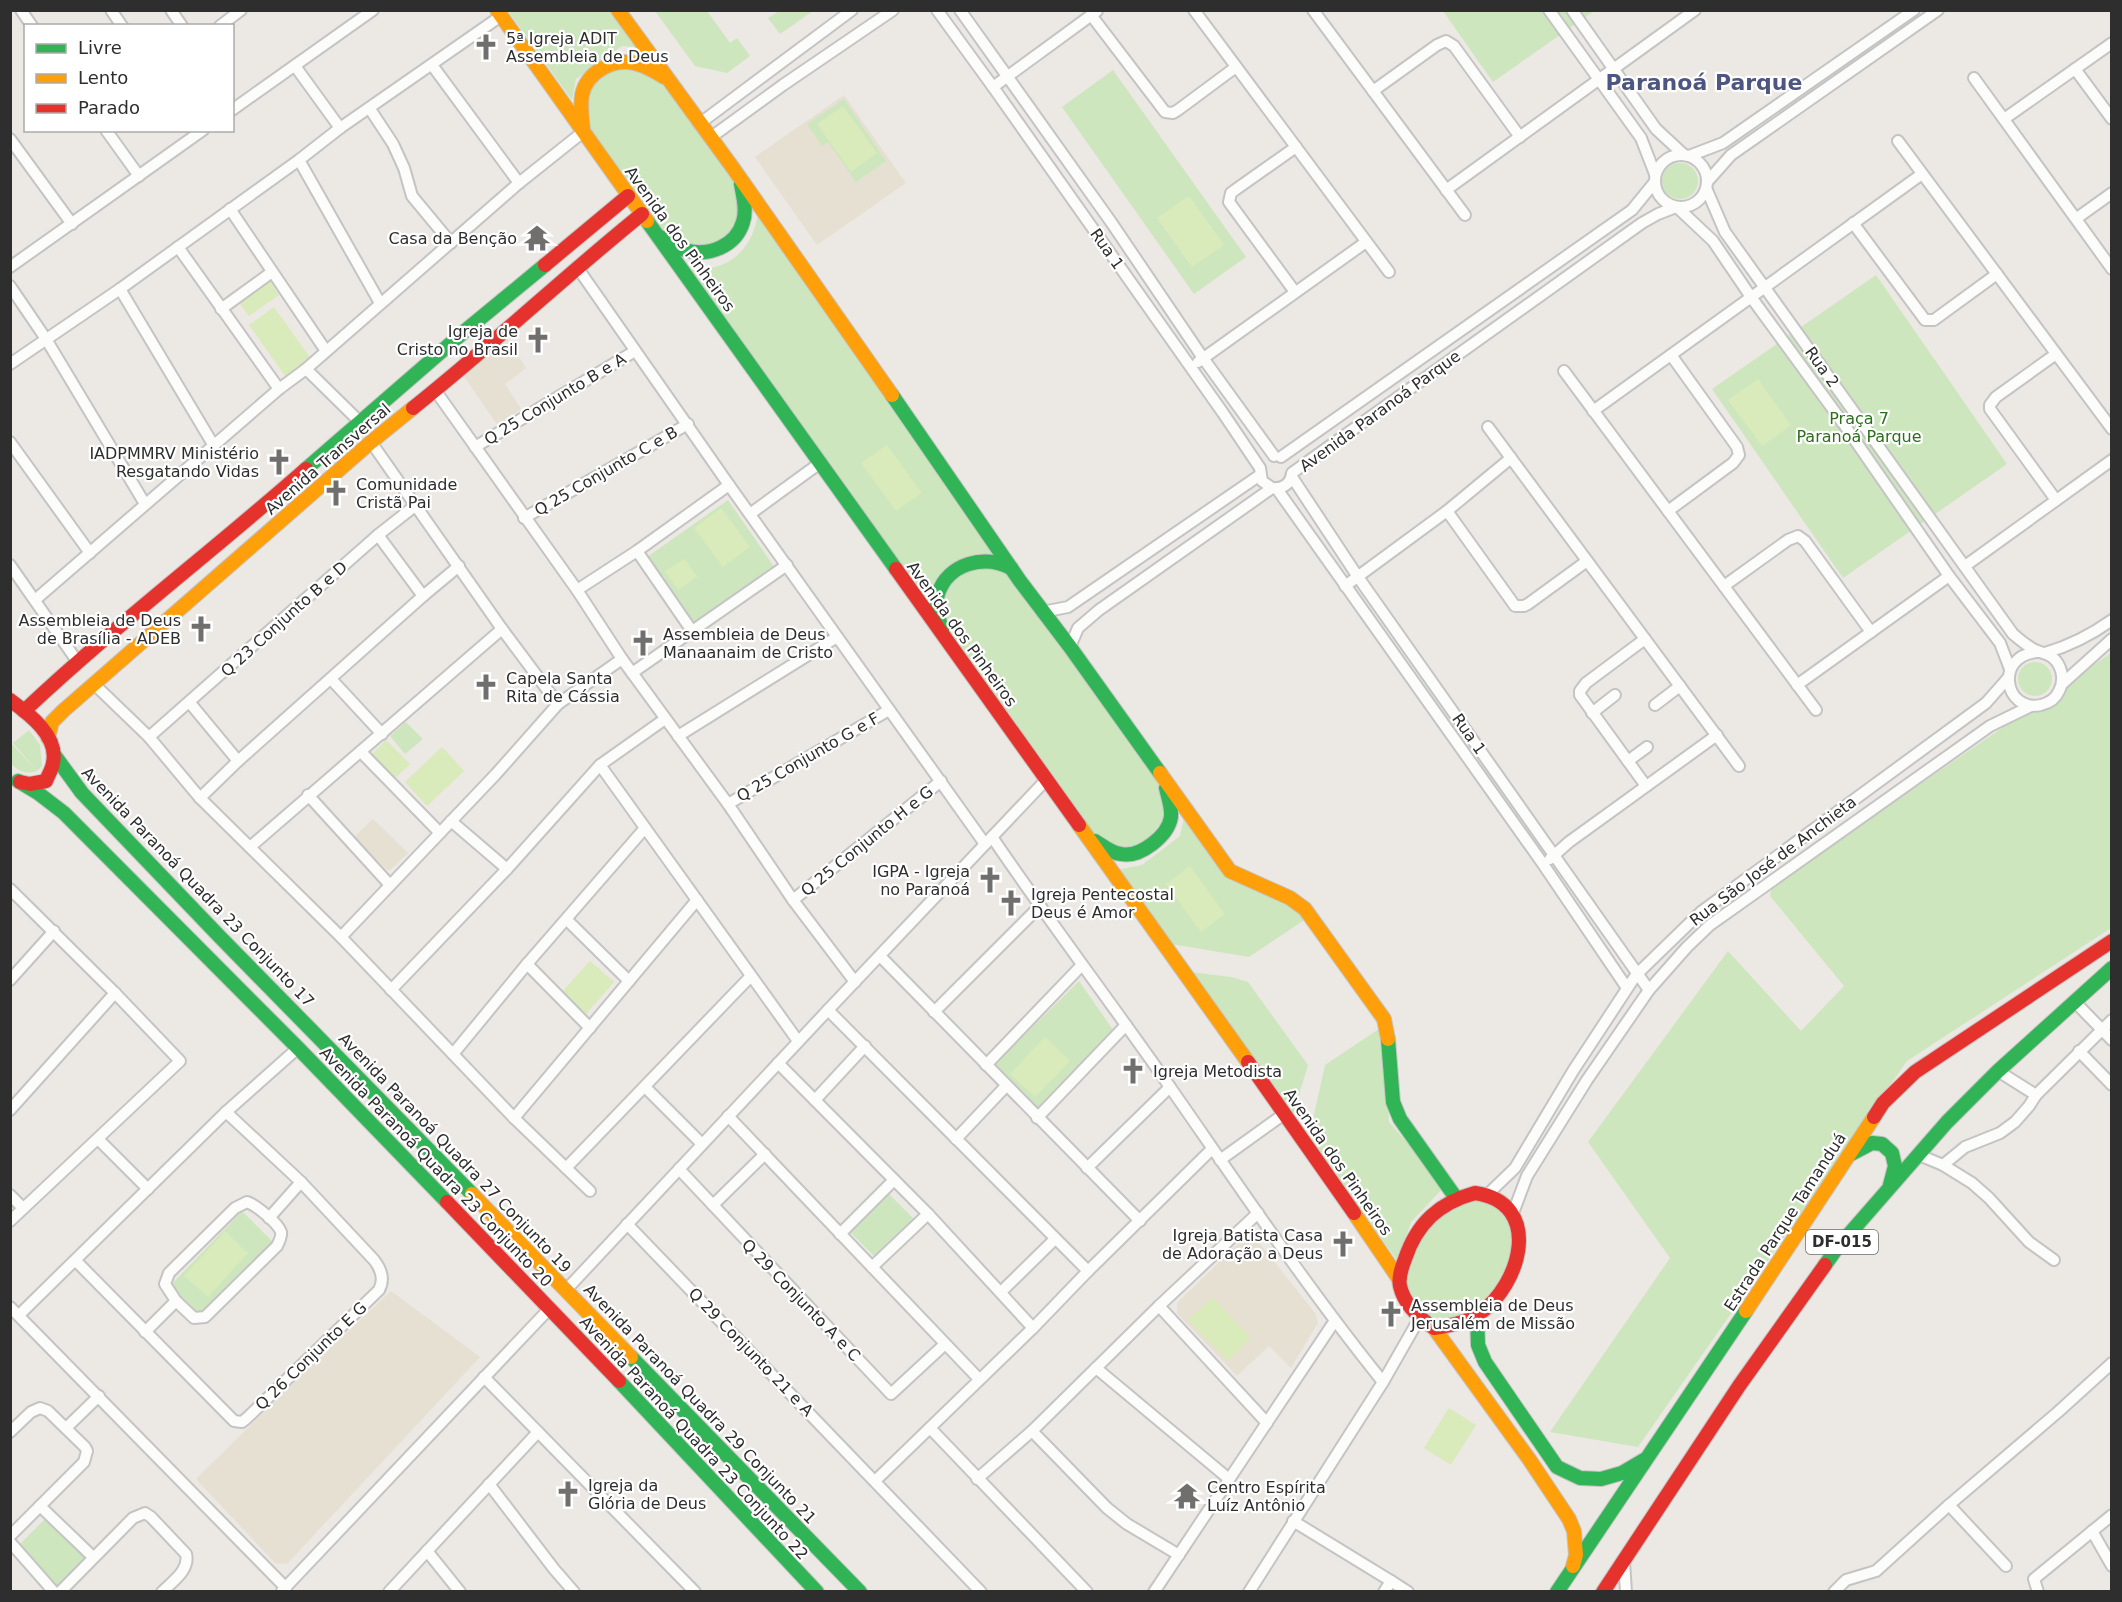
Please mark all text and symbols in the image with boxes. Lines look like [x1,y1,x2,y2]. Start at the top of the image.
legend [24,24,234,132]
place label: 5ª Igreja ADIT Assembleia de Deus [506,29,669,66]
church icon: 5ª Igreja ADIT Assembleia de Deus [471,32,501,62]
text: Livre [78,37,122,58]
text: Lento [78,67,128,88]
district label: Paranoá Parque [1606,70,1802,95]
text: Parado [78,97,140,118]
street label: Avenida dos Pinheiros [621,163,739,315]
temple icon: Casa da Benção [522,223,552,253]
street label: Rua 1 [1086,225,1128,273]
place label: Casa da Benção [388,229,517,248]
place label: Igreja de Cristo no Brasil [397,322,518,359]
church icon: Igreja de Cristo no Brasil [523,325,553,355]
street label: Rua 2 [1801,343,1843,391]
street label: Avenida Paranoá Parque [1296,346,1464,476]
street label: Q 25 Conjunto B e A [481,349,629,449]
street label: Avenida Transversal [261,399,395,519]
park label: Praça 7 Paranoá Parque [1796,409,1922,446]
street label: Q 25 Conjunto C e B [531,422,681,520]
place label: IADPMMRV Ministério Resgatando Vidas [89,444,259,481]
church icon: IADPMMRV Ministério Resgatando Vidas [264,447,294,477]
place label: Comunidade Cristã Pai [356,475,457,512]
church icon: Comunidade Cristã Pai [321,478,351,508]
street label: Q 23 Conjunto B e D [217,557,351,681]
street label: Avenida dos Pinheiros [903,558,1021,710]
place label: Assembleia de Deus de Brasília - ADEB [18,611,181,648]
church icon: Assembleia de Deus de Brasília - ADEB [186,614,216,644]
place label: Assembleia de Deus Manaanaim de Cristo [663,625,833,662]
church icon: Assembleia de Deus Manaanaim de Cristo [628,628,658,658]
place label: Capela Santa Rita de Cássia [506,669,620,706]
church icon: Capela Santa Rita de Cássia [471,672,501,702]
street label: Q 25 Conjunto G e F [733,708,883,806]
street label: Rua 1 [1448,710,1490,758]
street label: Avenida Paranoá Quadra 23 Conjunto 17 [78,763,318,1011]
street label: Q 25 Conjunto H e G [797,782,937,900]
street label: Rua São José de Anchieta [1686,792,1860,930]
place label: IGPA - Igreja no Paranoá [872,862,970,899]
church icon: IGPA - Igreja no Paranoá [975,865,1005,895]
place label: Igreja Pentecostal Deus é Amor [1031,885,1174,922]
church icon: Igreja Pentecostal Deus é Amor [996,888,1026,918]
street label: Avenida Paranoá Quadra 27 Conjunto 19 [335,1029,575,1277]
street label: Avenida Paranoá Quadra 23 Conjunto 20 [316,1043,556,1291]
church icon: Igreja Metodista [1118,1056,1148,1086]
place label: Igreja Metodista [1153,1062,1282,1081]
street label: Avenida dos Pinheiros [1280,1085,1396,1239]
street label: Estrada Parque Tamanduá [1720,1129,1850,1315]
place label: Igreja Batista Casa de Adoração a Deus [1162,1226,1323,1263]
church icon: Igreja Batista Casa de Adoração a Deus [1328,1229,1358,1259]
road number: DF-015 [1806,1230,1878,1254]
street label: Q 29 Conjunto A e C [738,1235,864,1365]
street label: Avenida Paranoá Quadra 29 Conjunto 21 [580,1280,820,1528]
street label: Q 29 Conjunto 21 e A [685,1284,817,1420]
place label: Assembleia de Deus Jerusalém de Missão [1410,1296,1575,1333]
street label: Q 26 Conjunto E G [251,1298,371,1414]
church icon: Assembleia de Deus Jerusalém de Missão [1376,1299,1406,1329]
street label: Avenida Paranoá Quadra 23 Conjunto 22 [576,1312,812,1564]
place label: Igreja da Glória de Deus [588,1476,706,1513]
place label: Centro Espírita Luíz Antônio [1207,1478,1326,1515]
church icon: Igreja da Glória de Deus [553,1479,583,1509]
temple icon: Centro Espírita Luíz Antônio [1172,1481,1202,1511]

